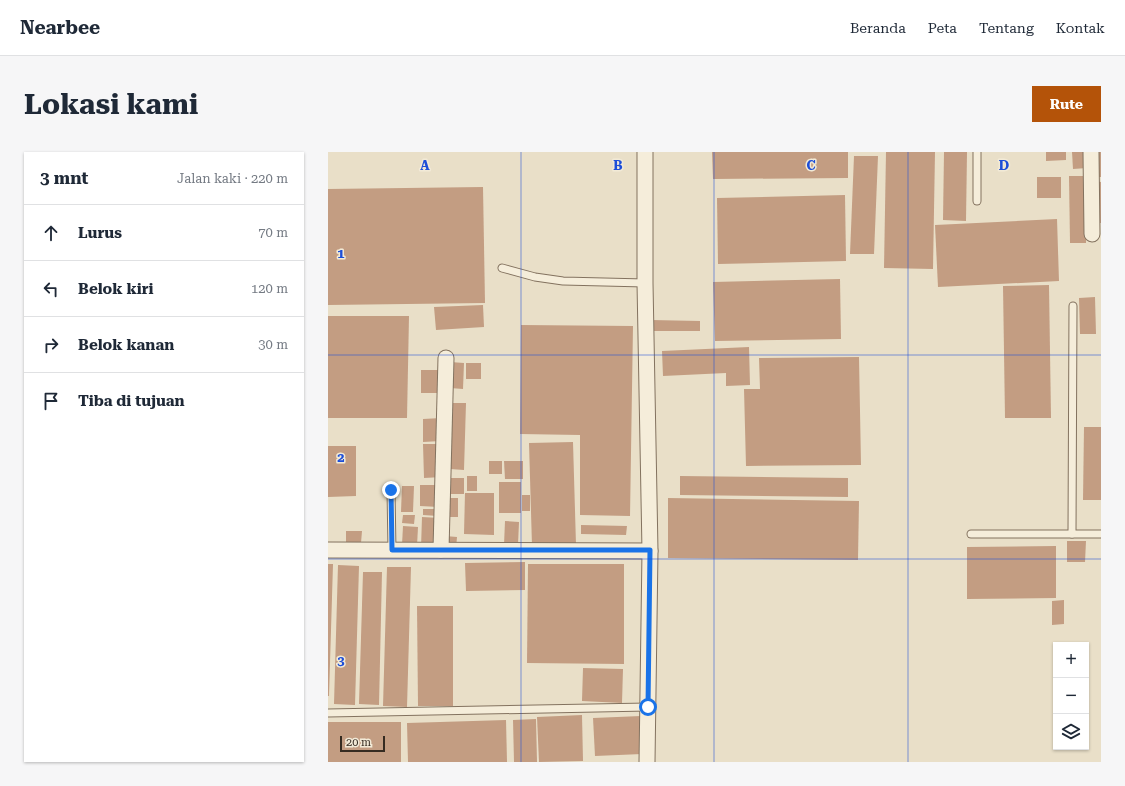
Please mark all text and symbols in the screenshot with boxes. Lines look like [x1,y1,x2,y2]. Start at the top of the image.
text: Nearbee [20,16,100,39]
text: Beranda [850,20,906,36]
text: Peta [928,20,957,36]
text: Tentang [979,20,1034,36]
text: Kontak [1056,20,1105,36]
button: Rute [1032,86,1101,122]
text: Lokasi kami [24,88,198,121]
text: A [420,158,430,173]
text: B [613,158,623,173]
text: C [806,158,816,173]
text: D [999,158,1009,173]
text: 3 mnt [40,168,89,188]
text: Jalan kaki · 220 m [177,171,288,186]
icon: ahead [40,222,62,244]
text: Lurus [78,224,122,242]
text: 70 m [258,225,288,240]
text: 1 [337,246,345,261]
icon: left [40,278,62,300]
text: Belok kiri [78,280,154,298]
text: 120 m [251,281,288,296]
icon: right [40,334,62,356]
text: Belok kanan [78,336,174,354]
text: 30 m [258,337,288,352]
icon: arrive [40,390,62,412]
text: Tiba di tujuan [78,392,185,410]
text: 2 [337,450,345,465]
route end [382,481,400,499]
map controls [1053,642,1089,750]
button: + [1053,642,1089,678]
text: 3 [337,653,345,668]
button: − [1053,678,1089,714]
route start [639,698,657,716]
button: layers [1053,714,1089,750]
scale bar [340,734,385,753]
text: 20 m [346,736,371,749]

